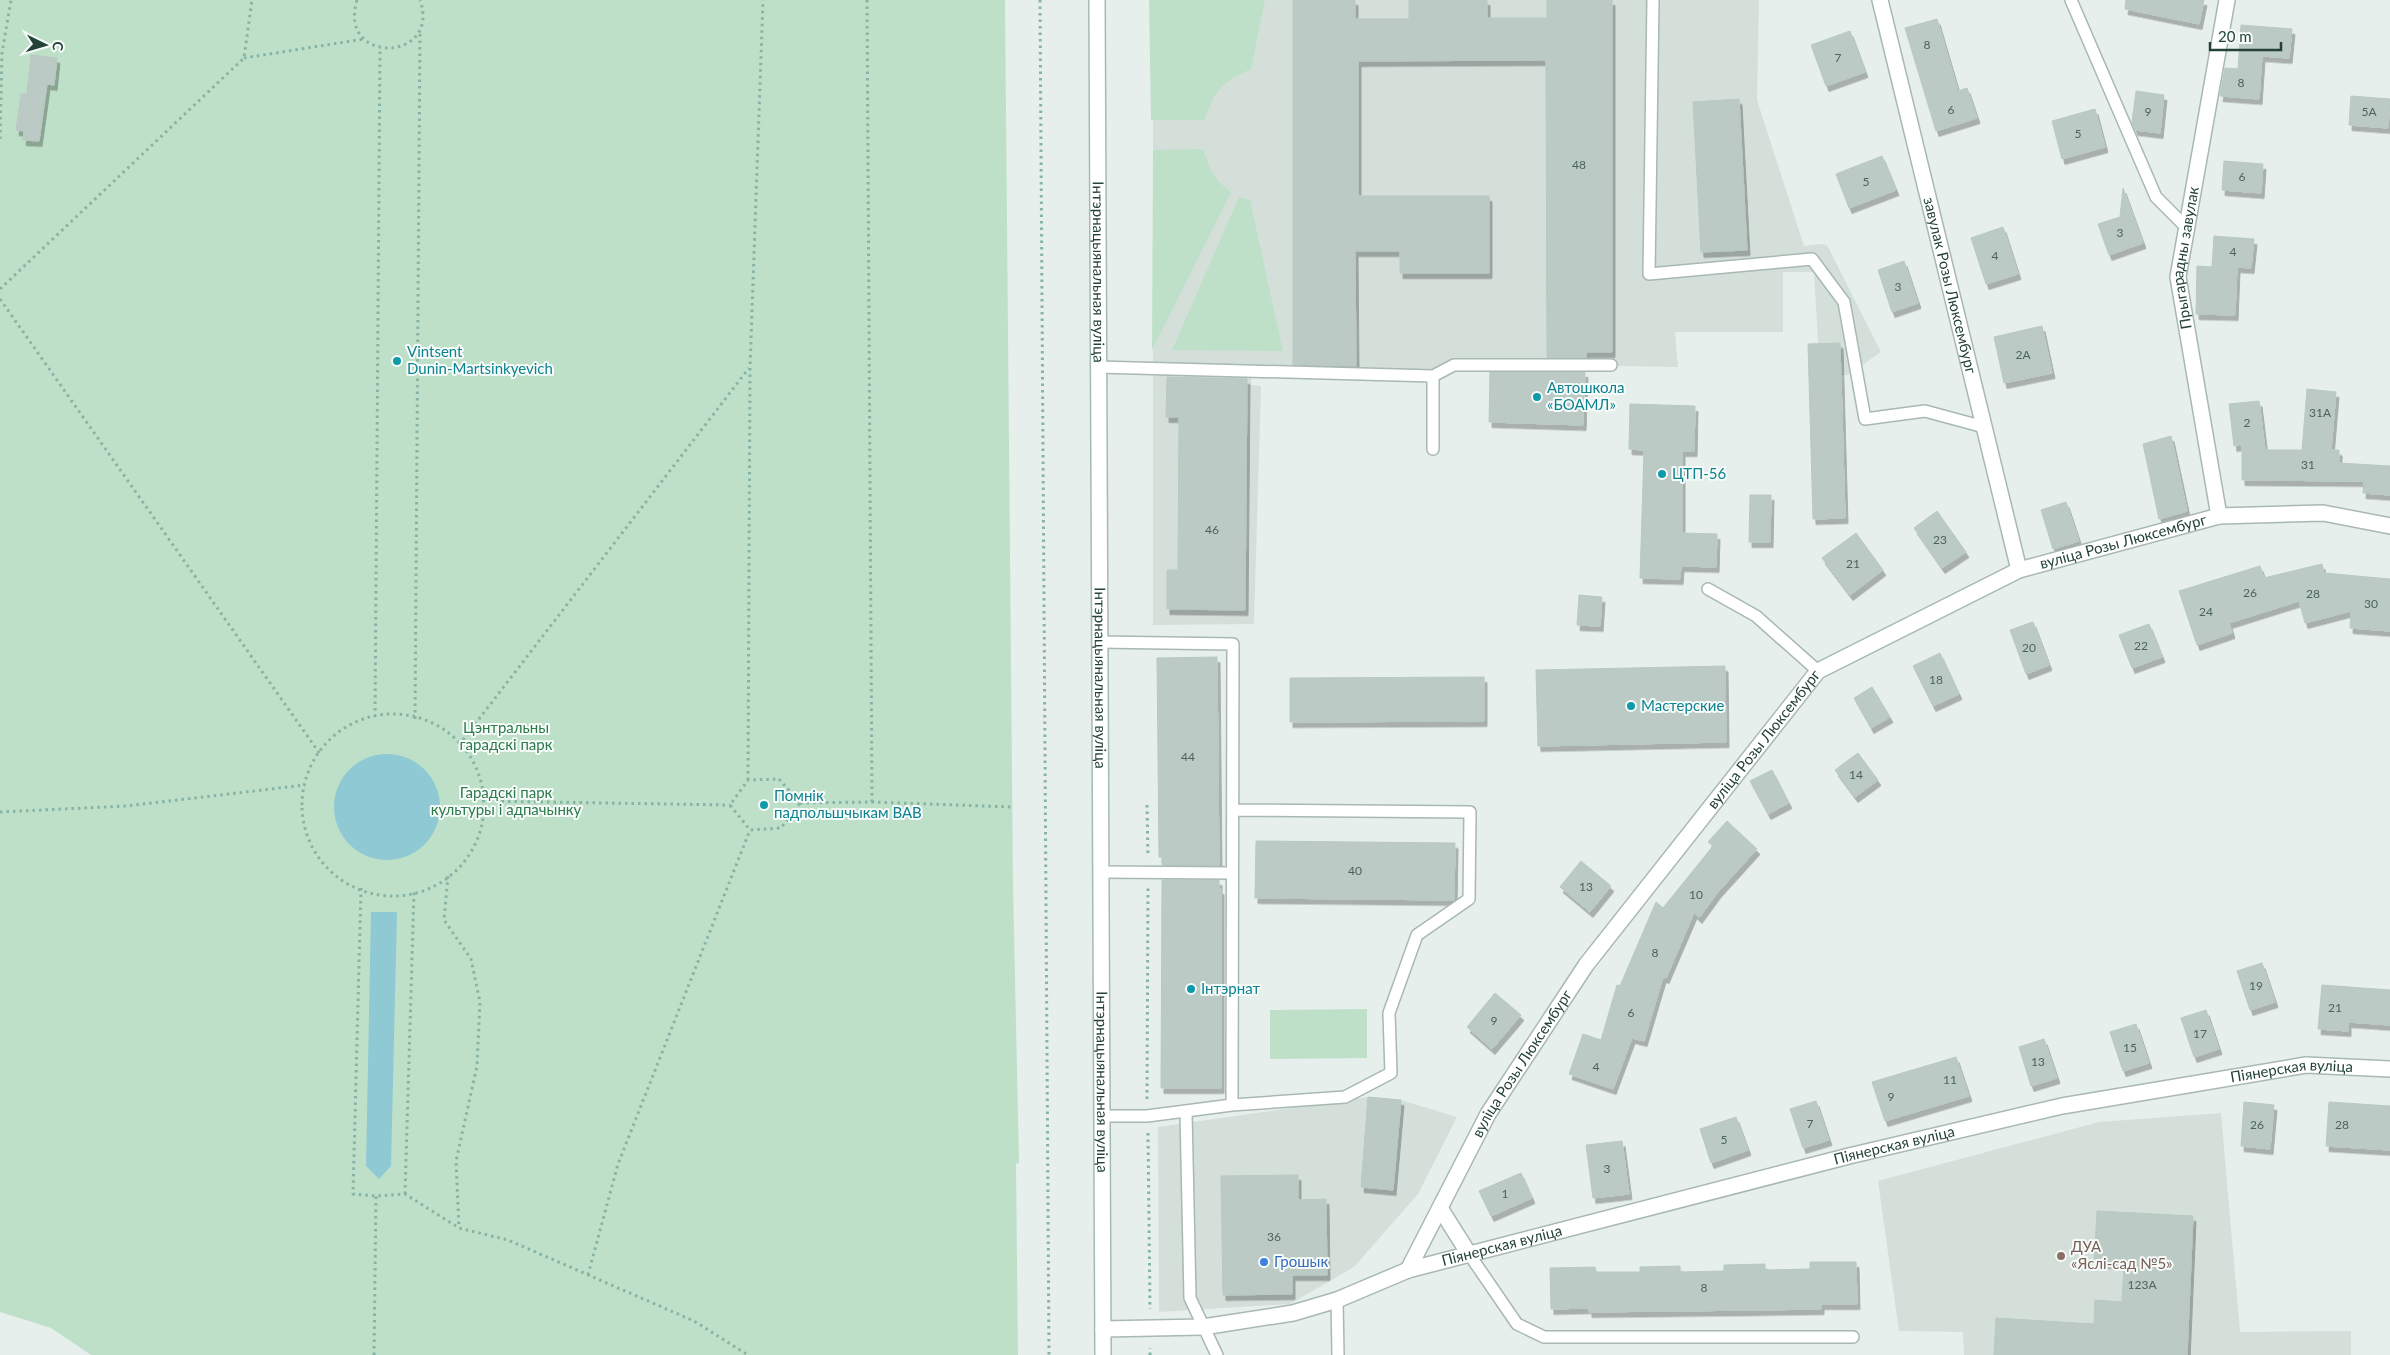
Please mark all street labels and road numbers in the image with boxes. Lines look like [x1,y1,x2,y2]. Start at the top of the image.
street label: Інтэрнацыянальная вуліца [1090,181,1109,363]
street label: Прыгарадны завулак [2168,185,2202,331]
street label: завулак Розы Люксембург [1920,195,1981,376]
street label: вуліца Розы Люксембург [2038,510,2208,572]
street label: Інтэрнацыянальная вуліца [1092,587,1110,769]
street label: вуліца Розы Люксембург [1703,666,1824,812]
street label: вуліца Розы Люксембург [1468,986,1575,1140]
street label: Інтэрнацыянальная вуліца [1093,991,1112,1173]
street label: Піянерская вуліца [2229,1055,2353,1086]
street label: Піянерская вуліца [1832,1122,1956,1168]
street label: Піянерская вуліца [1440,1221,1564,1269]

